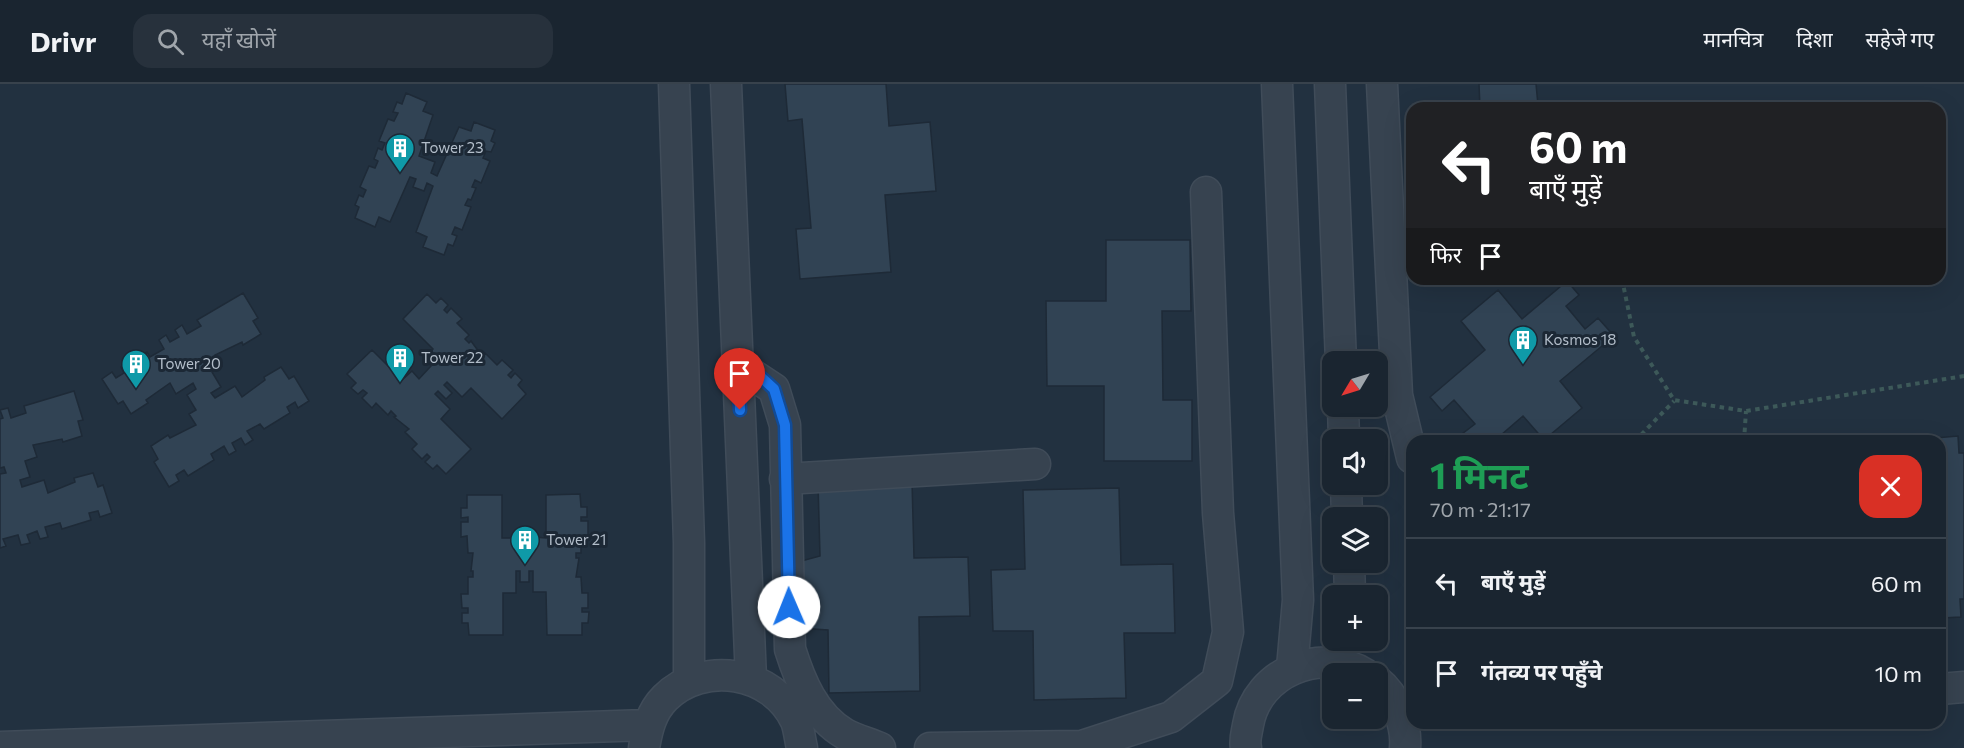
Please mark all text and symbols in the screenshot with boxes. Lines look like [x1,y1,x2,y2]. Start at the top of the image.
search box [133,14,553,68]
text: Drivr [30,24,97,58]
icon: search [154,25,187,58]
text: यहाँ खोजें [202,26,276,53]
text: मानचित्र [1703,26,1763,51]
text: दिशा [1796,26,1833,51]
text: सहेजे गए [1866,26,1934,51]
text: 60 m [1529,120,1628,172]
icon: left [1430,126,1508,204]
building icon: Tower 23 [384,132,416,174]
place label: Tower 23 [421,138,484,156]
text: बाएँ मुड़ें [1529,172,1602,205]
icon: arrive [1474,240,1507,273]
text: फिर [1430,241,1462,268]
building icon: Kosmos 18 [1507,324,1539,366]
place label: Kosmos 18 [1544,330,1616,348]
building icon: Tower 22 [384,342,416,384]
building icon: Tower 20 [120,348,152,390]
place label: Tower 22 [421,348,483,366]
pin [714,348,765,410]
north arrow [1322,351,1388,417]
map controls [1322,351,1388,729]
place label: Tower 20 [157,354,221,372]
icon: arrive [723,357,756,390]
button: sound [1322,429,1388,495]
text: 1 मिनट [1430,452,1529,496]
button: close [1859,455,1922,518]
text: 70 m · 21:17 [1430,497,1531,521]
button: layers [1322,507,1388,573]
building icon: Tower 21 [509,524,541,566]
place label: Tower 21 [546,530,606,548]
icon: left [1430,567,1463,600]
text: बाएँ मुड़ें [1481,568,1546,595]
text: 60 m [1871,570,1922,597]
position arrow [757,575,821,639]
button: + [1322,585,1388,651]
icon: arrive [1430,657,1463,690]
text: गंतव्य पर पहुँचे [1481,658,1603,685]
text: 10 m [1875,660,1922,687]
button: − [1322,663,1388,729]

